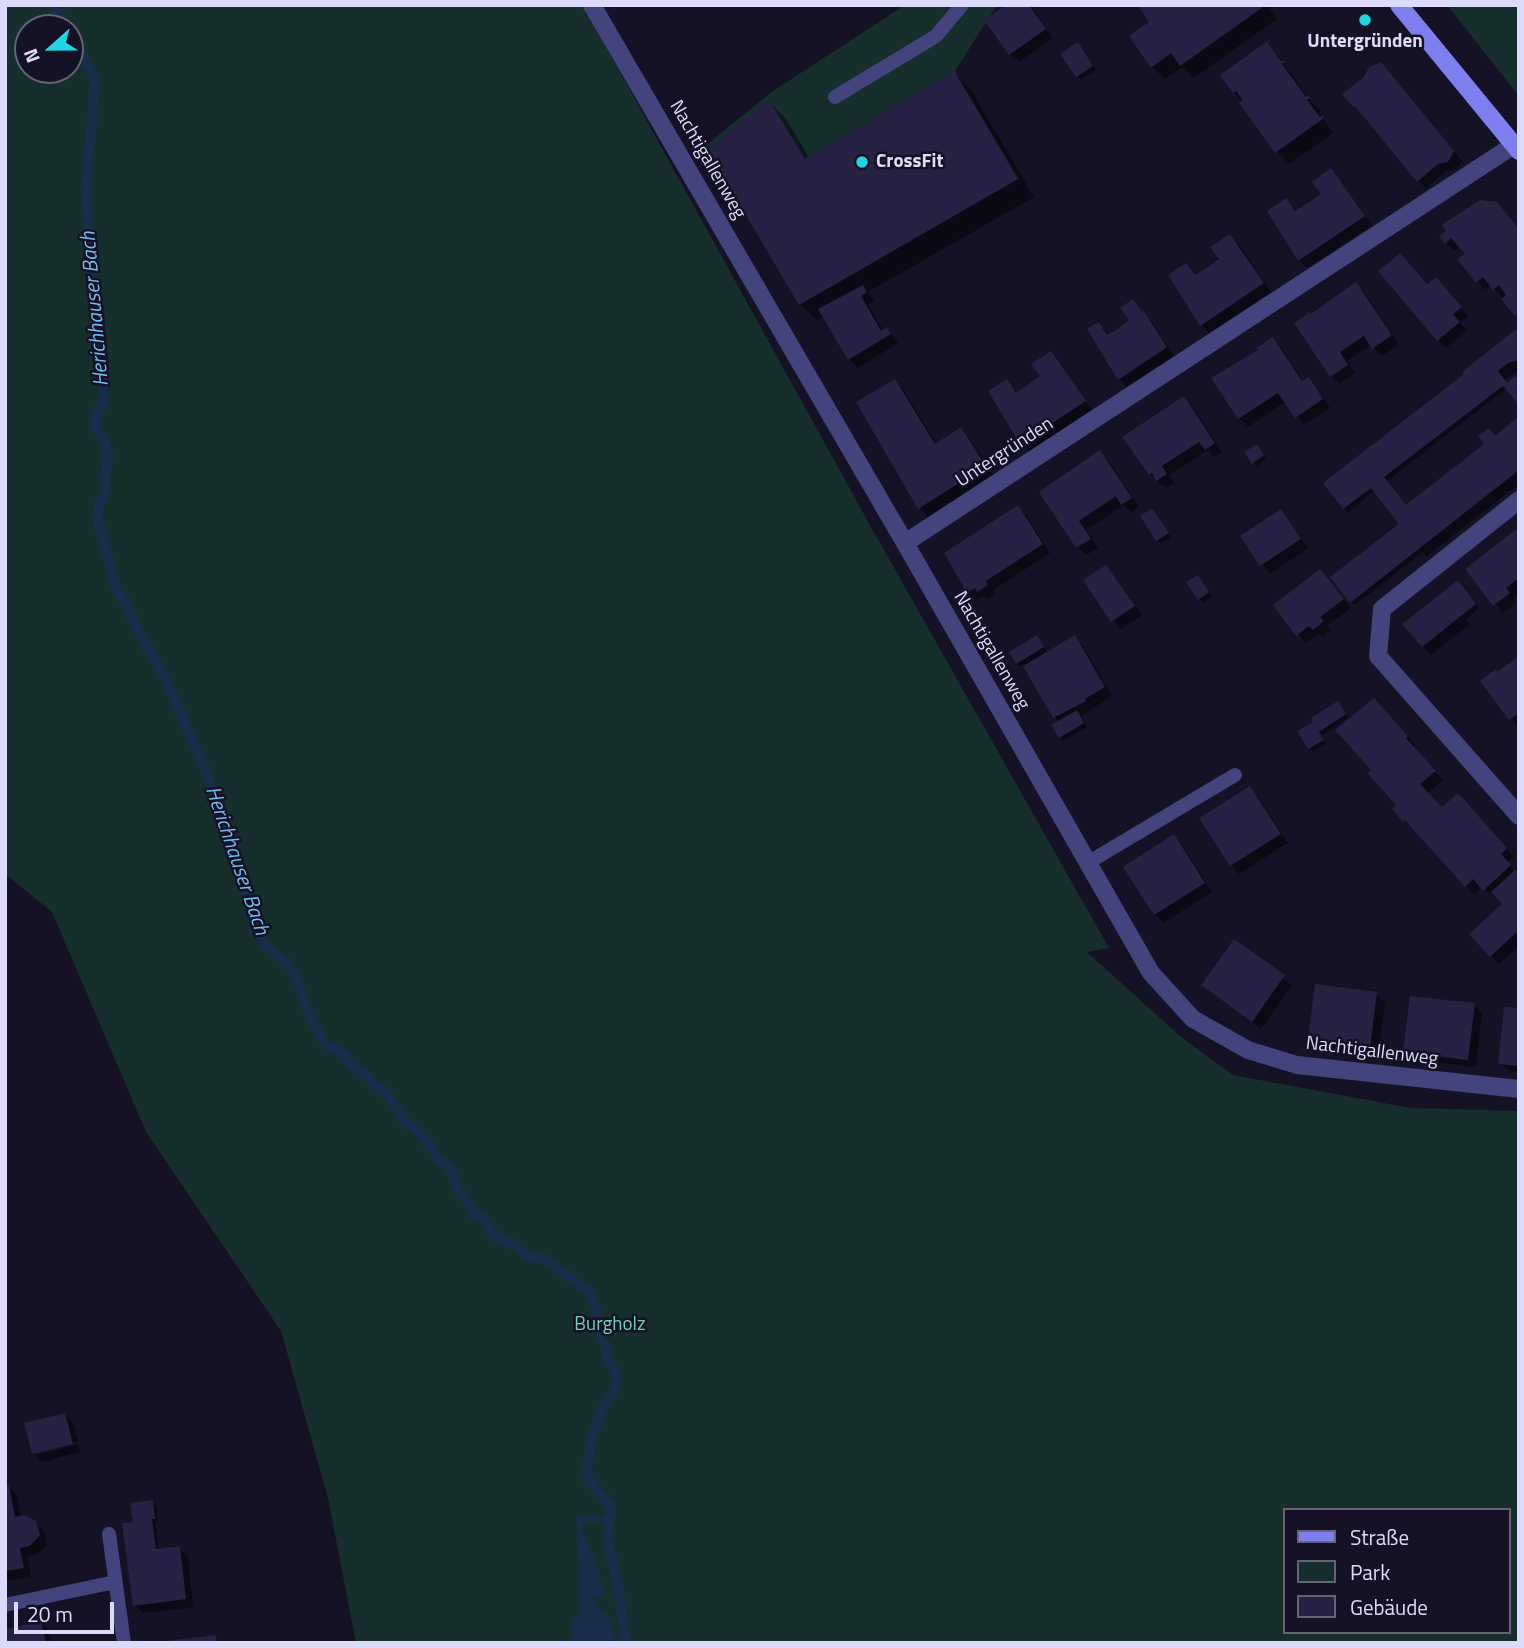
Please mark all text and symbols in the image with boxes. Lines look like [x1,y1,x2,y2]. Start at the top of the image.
marker: Untergründen [1357,12,1373,28]
north arrow [14,14,84,84]
place label: Untergründen [1307,31,1423,53]
text: N [15,45,47,67]
street label: Nachtigallenweg [664,97,750,223]
place label: CrossFit [876,151,943,173]
marker: CrossFit [854,154,870,170]
water label: Herichhauser Bach [77,230,115,388]
street label: Untergründen [952,413,1058,493]
street label: Nachtigallenweg [948,588,1034,714]
water label: Herichhauser Bach [199,783,273,939]
street label: Nachtigallenweg [1305,1033,1439,1071]
park label: Burgholz [574,1314,646,1336]
legend [1282,1508,1510,1634]
text: Straße [1350,1521,1409,1553]
text: Park [1350,1556,1390,1588]
scale bar [18,1588,117,1632]
text: Gebäude [1350,1591,1428,1623]
text: 20 m [27,1598,73,1630]

